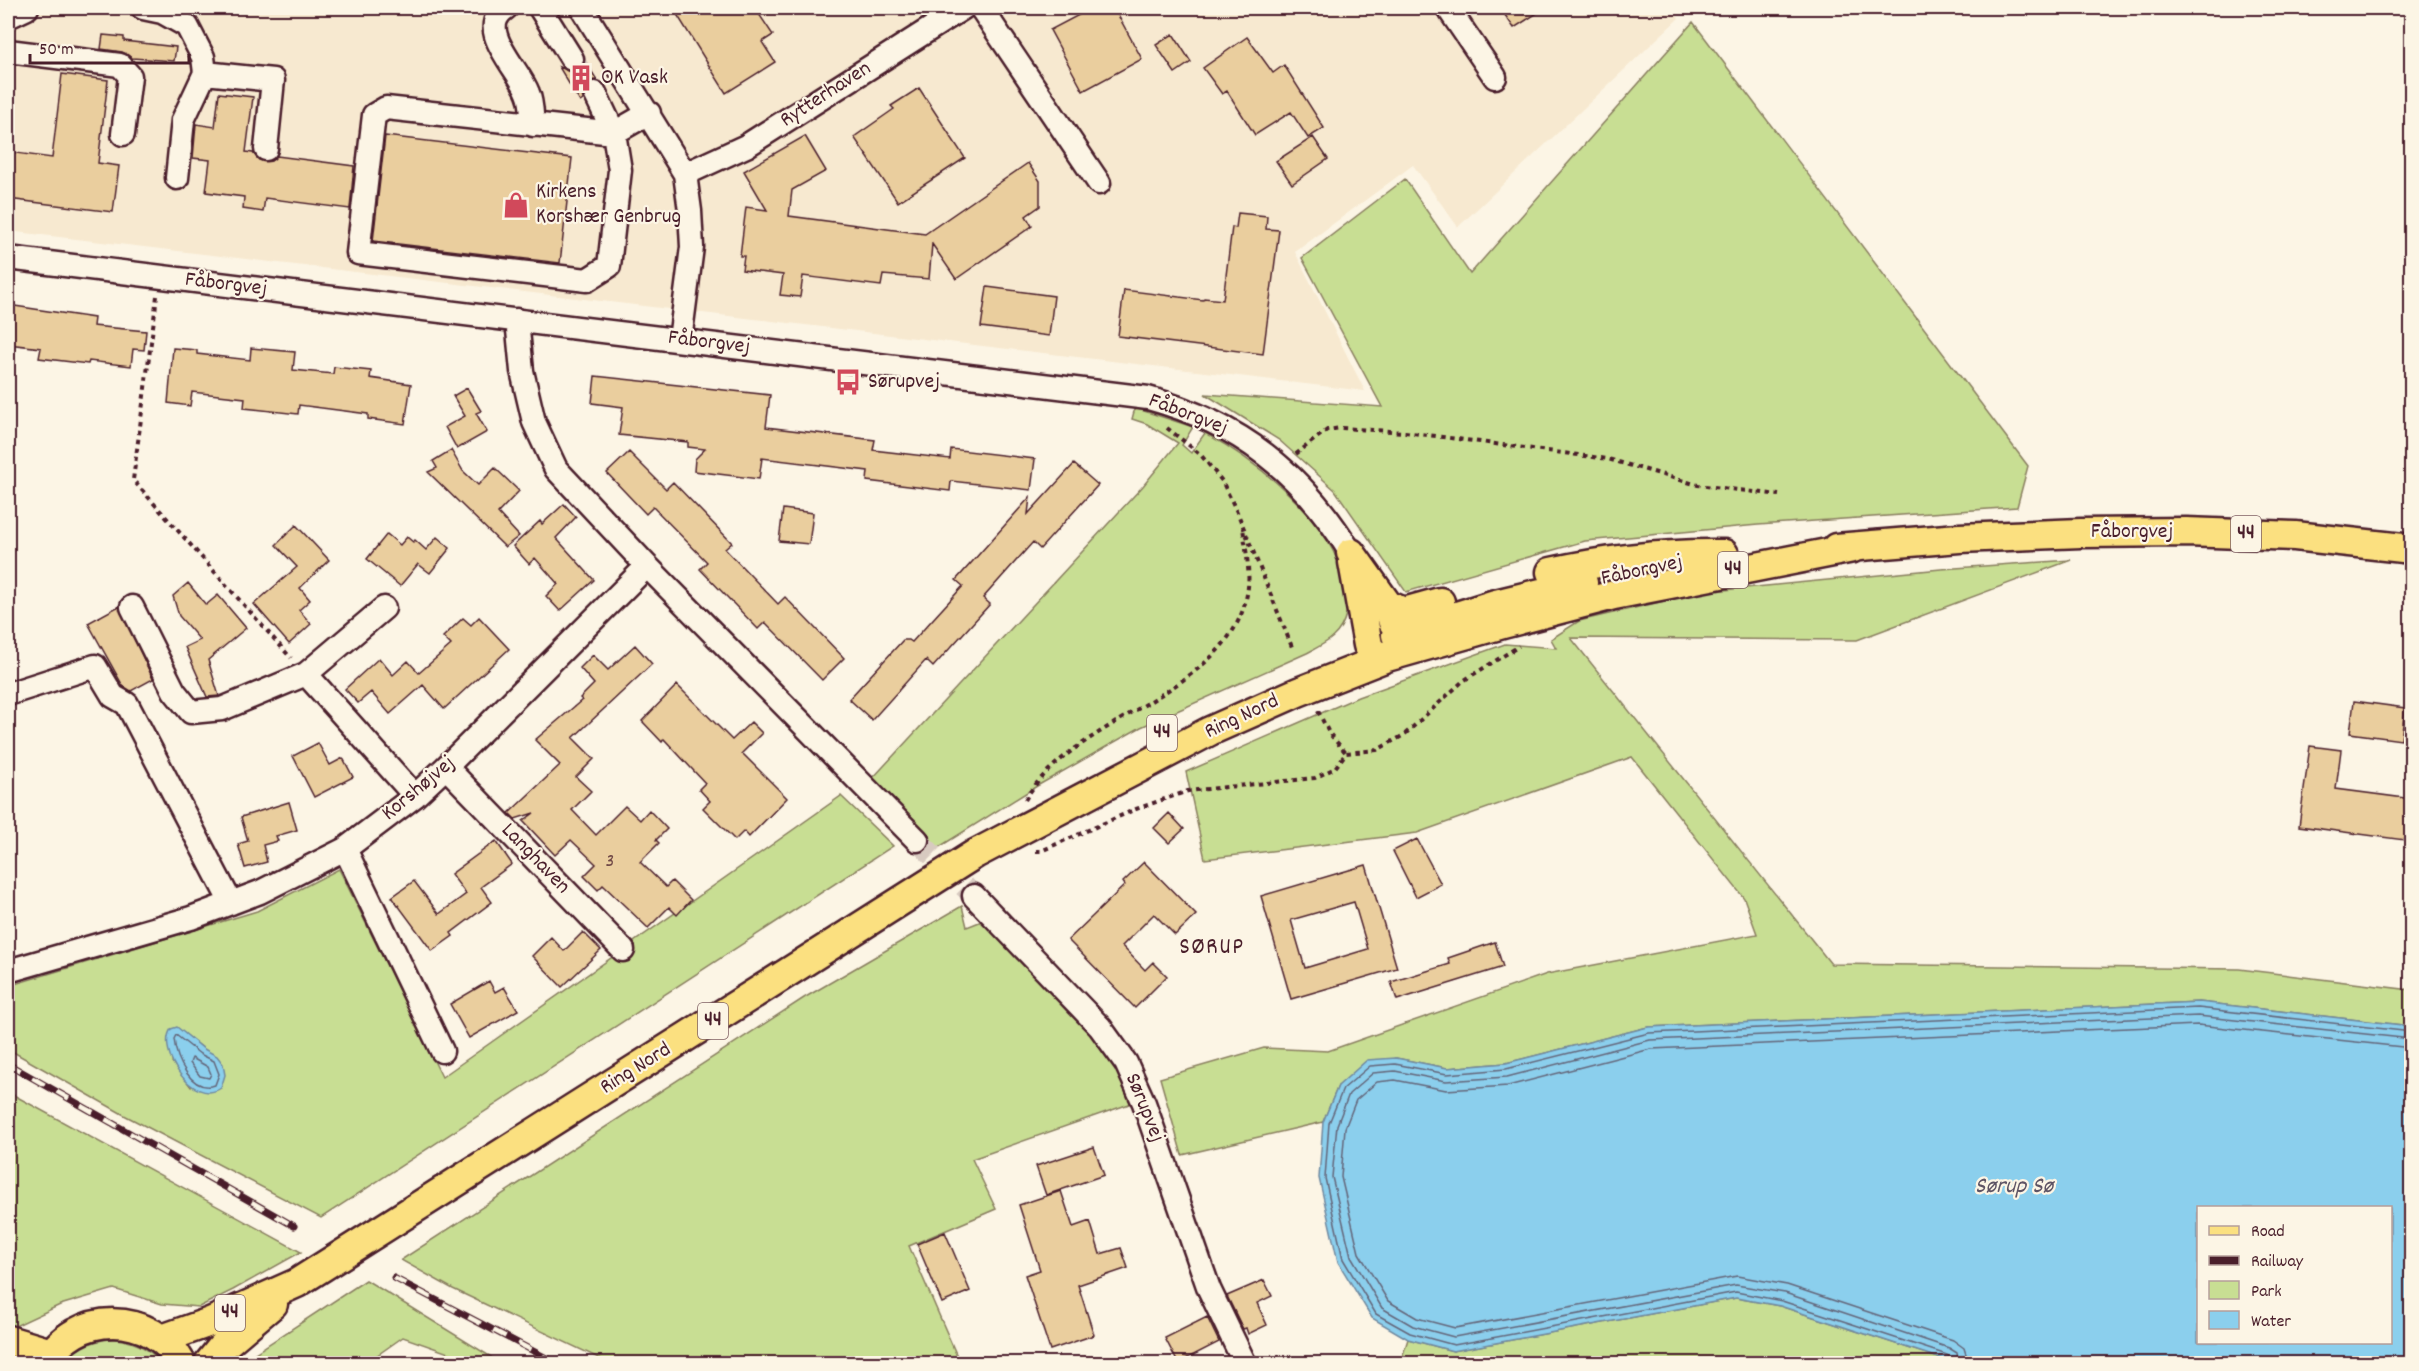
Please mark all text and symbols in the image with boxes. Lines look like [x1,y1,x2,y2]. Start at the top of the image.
scale bar [30,27,189,65]
text: 50 m [39,38,74,63]
street label: Rytterhaven [774,54,878,136]
building icon: OK Vask [566,63,596,93]
place label: OK Vask [601,63,668,94]
place label: Kirkens Korshær Genbrug [536,177,681,233]
shop icon: Kirkens Korshær Genbrug [501,190,531,220]
street label: Fåborgvej [183,265,269,305]
street label: Fåborgvej [666,323,752,363]
bus stop icon: Sørupvej [833,367,863,397]
place label: Sørupvej [868,367,940,398]
street label: Fåborgvej [1144,386,1232,444]
road number: 44 [2231,516,2261,552]
street label: Fåborgvej [2091,517,2173,548]
street label: Fåborgvej [1598,547,1686,595]
road number: 44 [1718,552,1748,588]
street label: Ring Nord [1200,686,1284,748]
road number: 44 [1147,715,1177,751]
street label: Korshøjvej [375,749,463,829]
street label: Langhaven [493,816,577,902]
house number: 3 [606,848,614,876]
district label: SØRUP [1179,931,1245,965]
road number: 44 [698,1003,728,1039]
street label: Ring Nord [594,1035,678,1103]
street label: Sørupvej [1116,1069,1172,1147]
water label: Sørup Sø [1975,1170,2055,1204]
legend [2197,1206,2392,1344]
text: Road [2251,1220,2285,1245]
text: Railway [2251,1250,2304,1275]
text: Park [2251,1280,2282,1305]
road number: 44 [215,1295,245,1331]
text: Water [2251,1310,2291,1335]

